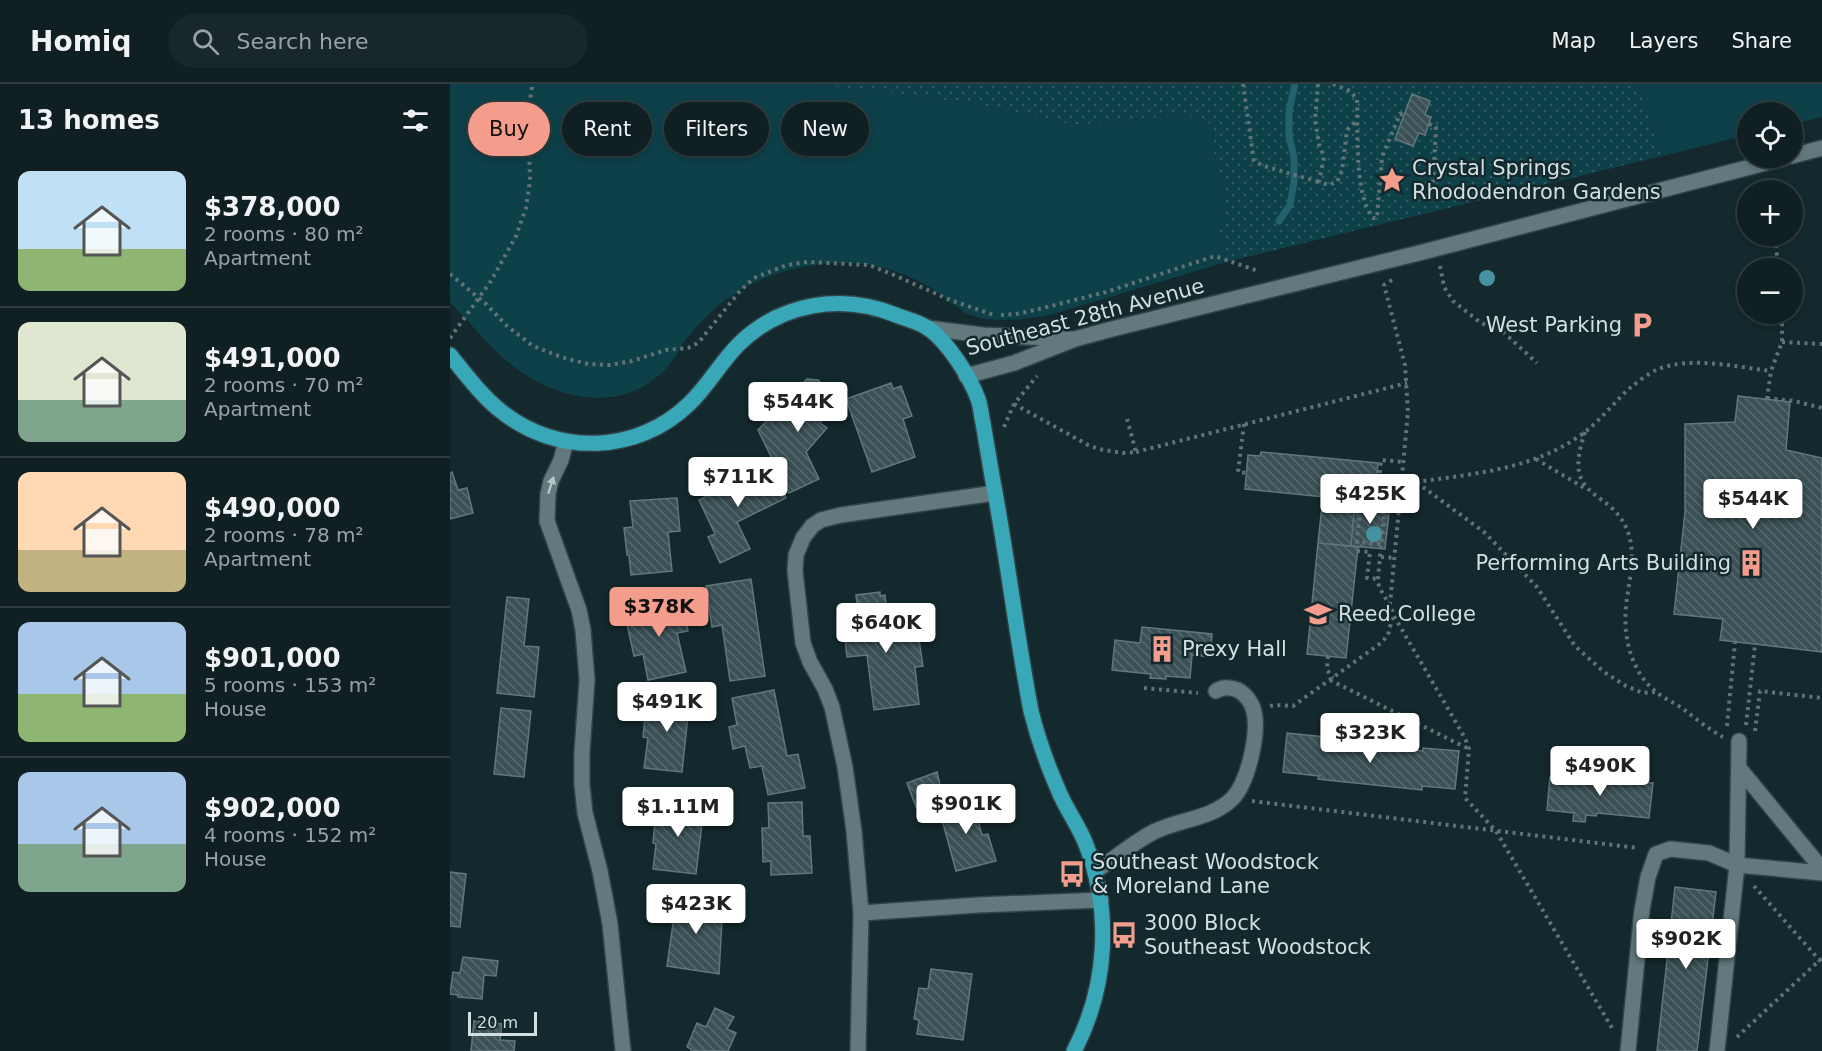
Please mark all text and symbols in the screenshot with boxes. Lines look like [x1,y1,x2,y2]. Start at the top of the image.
search box [168,14,588,68]
text: Homiq [30,25,132,58]
icon: search [189,25,222,58]
text: Search here [237,29,369,54]
text: Map [1552,29,1596,53]
text: Layers [1629,29,1698,53]
text: Share [1731,29,1792,53]
chip: Buy [468,102,550,156]
chip: Rent [562,102,652,156]
chip: Filters [664,102,769,156]
chip: New [781,102,869,156]
map controls [1737,102,1803,324]
button: locate [1737,102,1803,168]
icon: filters [399,104,432,137]
text: 13 homes [18,105,160,135]
place label: Crystal Springs Rhododendron Gardens [1412,156,1661,204]
place icon: Crystal Springs Rhododendron Gardens [1377,165,1407,195]
button: + [1737,180,1803,246]
text: $378,000 [204,192,341,222]
icon: home [66,195,138,267]
text: 2 rooms · 80 m² [204,222,364,246]
text: Apartment [204,246,311,270]
button: − [1737,258,1803,324]
street label: Southeast 28th Avenue [963,274,1207,360]
parking icon: West Parking [1627,310,1657,340]
place label: West Parking [1486,313,1622,337]
text: $491,000 [204,343,341,373]
icon: home [66,346,138,418]
text: 2 rooms · 70 m² [204,373,364,397]
pin: $544K [756,382,840,433]
text: $544K [762,389,834,413]
text: Apartment [204,397,311,421]
pin: $711K [696,457,780,508]
text: $711K [702,464,774,488]
pin: $425K [1328,474,1412,525]
one-way arrow [547,476,556,494]
pin: $544K [1711,479,1795,530]
text: $425K [1334,481,1406,505]
text: $544K [1717,486,1789,510]
text: $490,000 [204,493,341,523]
icon: home [66,496,138,568]
text: 2 rooms · 78 m² [204,523,364,547]
text: Apartment [204,547,311,571]
building icon: Performing Arts Building [1736,548,1766,578]
place label: Performing Arts Building [1475,551,1731,575]
pin: $378K [617,587,701,638]
text: $378K [623,594,695,618]
school or university icon: Reed College [1303,599,1333,629]
place label: Reed College [1338,602,1476,626]
pin: $640K [844,603,928,654]
text: $640K [850,610,922,634]
building icon: Prexy Hall [1147,634,1177,664]
place label: Prexy Hall [1182,637,1287,661]
text: $901,000 [204,643,341,673]
icon: home [66,646,138,718]
text: 5 rooms · 153 m² [204,673,376,697]
pin: $491K [625,682,709,733]
text: $491K [631,689,703,713]
text: House [204,697,267,721]
pin: $323K [1328,713,1412,764]
text: $323K [1334,720,1406,744]
pin: $490K [1558,746,1642,797]
text: $490K [1564,753,1636,777]
pin: $901K [924,784,1008,835]
pin: $1.11M [629,787,727,838]
text: $901K [930,791,1002,815]
text: $902,000 [204,793,341,823]
text: $1.11M [636,794,720,818]
icon: home [66,796,138,868]
text: 4 rooms · 152 m² [204,823,376,847]
text: House [204,847,267,871]
place label: Southeast Woodstock & Moreland Lane [1092,850,1320,898]
bus stop icon: Southeast Woodstock & Moreland Lane [1057,859,1087,889]
pin: $423K [654,884,738,935]
text: $423K [660,891,732,915]
place label: 3000 Block Southeast Woodstock [1144,911,1372,959]
pin: $902K [1644,919,1728,970]
bus stop icon: 3000 Block Southeast Woodstock [1109,920,1139,950]
text: $902K [1650,926,1722,950]
scale bar [468,1009,537,1036]
text: 20 m [477,1013,518,1032]

